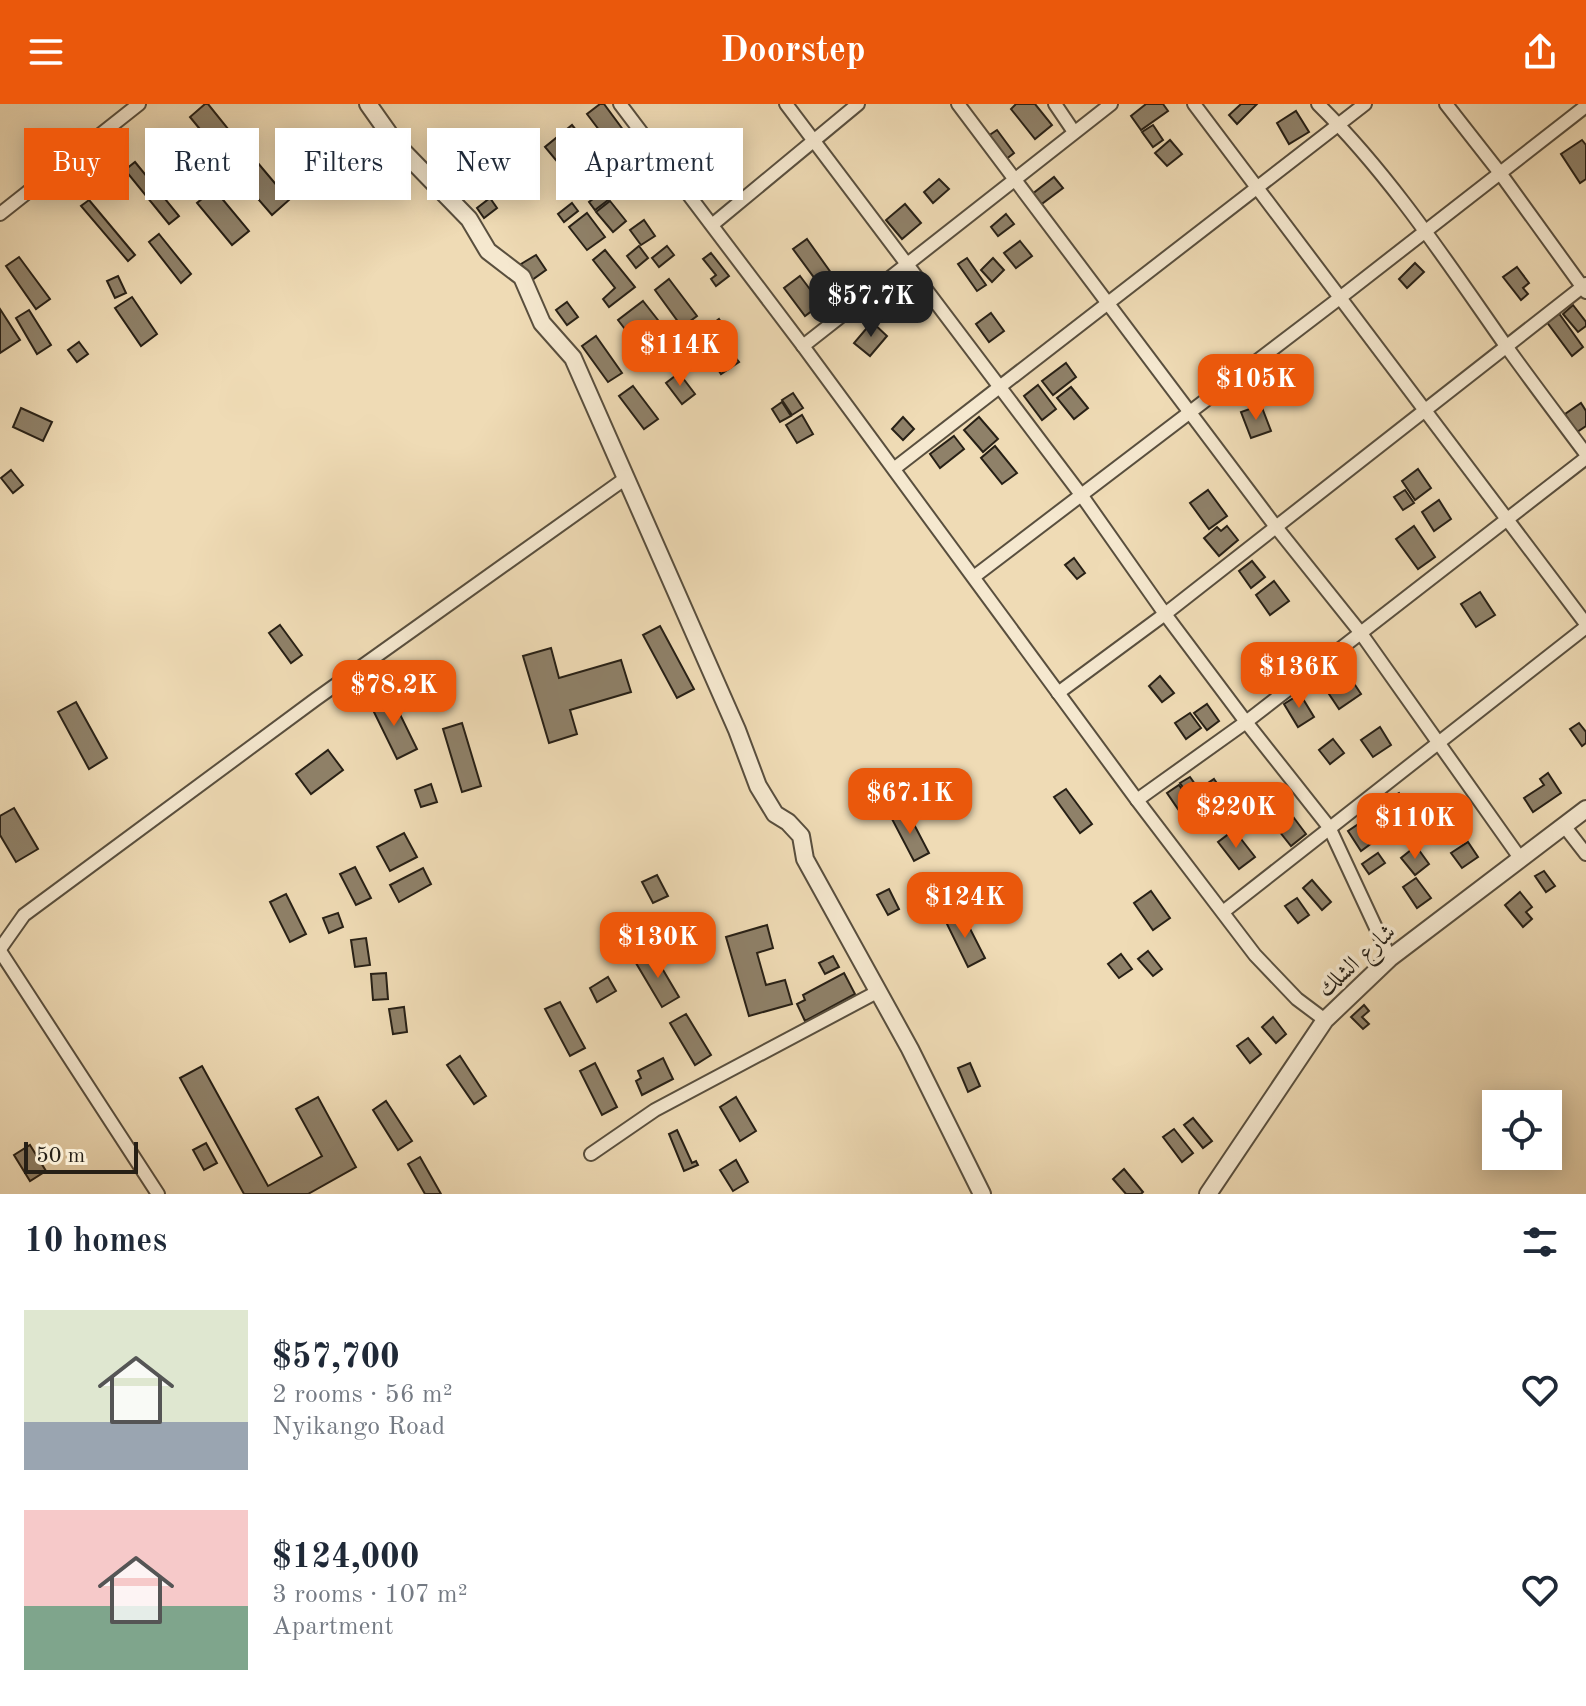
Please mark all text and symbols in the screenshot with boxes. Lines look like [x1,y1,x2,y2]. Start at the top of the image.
icon: menu [24,30,68,74]
icon: share [1518,30,1562,74]
text: Doorstep [720,34,866,70]
chip: Buy [24,128,129,200]
chip: Rent [145,128,259,200]
chip: Filters [275,128,411,200]
chip: New [427,128,540,200]
chip: Apartment [556,128,743,200]
pin: $57.7K [806,271,936,339]
text: $57.7K [827,284,915,310]
pin: $114K [624,320,736,388]
text: $114K [640,333,720,359]
pin: $105K [1200,354,1312,422]
text: $105K [1216,367,1296,393]
pin: $136K [1243,642,1355,710]
text: $136K [1259,655,1339,681]
pin: $78.2K [329,660,459,728]
text: $78.2K [350,673,438,699]
pin: $67.1K [845,768,975,836]
text: $67.1K [866,781,954,807]
pin: $220K [1180,782,1292,850]
pin: $110K [1359,793,1471,861]
text: $220K [1196,795,1276,821]
text: $110K [1375,806,1455,832]
pin: $124K [909,872,1021,940]
text: $124K [925,885,1005,911]
pin: $130K [602,912,714,980]
street label: شارع الشلك [1314,921,1405,1007]
text: $130K [618,925,698,951]
map controls [1482,1090,1562,1170]
button: locate [1482,1090,1562,1170]
scale bar [24,1138,138,1174]
text: 50 m [36,1145,85,1167]
icon: filters [1518,1220,1562,1264]
text: 10 homes [24,1225,167,1259]
text: $57,700 [272,1341,400,1375]
icon: home [88,1342,184,1438]
icon: heart [1518,1368,1562,1412]
text: 2 rooms · 56 m² [272,1382,453,1408]
text: Nyikango Road [272,1414,445,1440]
text: $124,000 [272,1541,420,1575]
icon: home [88,1542,184,1638]
icon: heart [1518,1568,1562,1612]
text: 3 rooms · 107 m² [272,1582,468,1608]
text: Apartment [272,1614,394,1640]

